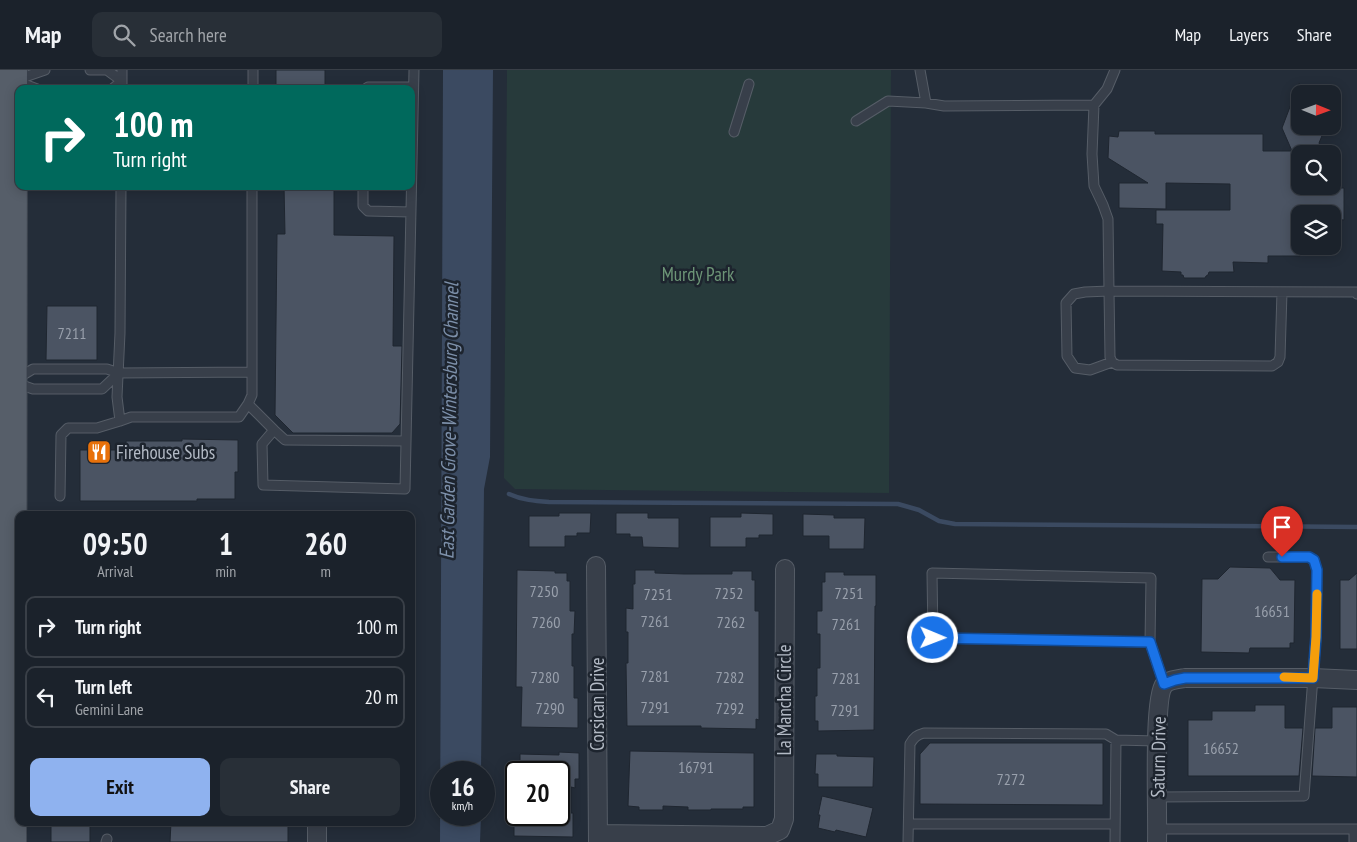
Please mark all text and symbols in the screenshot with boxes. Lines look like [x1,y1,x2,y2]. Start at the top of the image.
search box [92,12,442,57]
text: Map [25,19,62,50]
icon: search [110,21,138,49]
text: Search here [150,23,227,47]
text: Map [1175,23,1201,46]
text: Layers [1229,23,1269,46]
text: Share [1297,23,1332,46]
north arrow [1291,85,1341,135]
map controls [1291,85,1341,255]
text: 100 m [113,101,194,147]
icon: right [30,105,95,170]
text: Turn right [113,145,187,173]
button: search [1291,145,1341,195]
button: layers [1291,205,1341,255]
park label: Murdy Park [662,262,735,286]
water label: East Garden Grove-Wintersburg Channel [434,280,464,559]
house number: 7211 [58,323,86,343]
restaurant icon: Firehouse Subs [86,439,112,465]
place label: Firehouse Subs [116,440,215,464]
pin [1261,506,1303,557]
icon: arrive [1268,513,1296,541]
text: 09:50 [83,524,148,563]
text: 1 [219,524,233,563]
text: 260 [304,524,347,563]
text: Arrival [97,561,133,581]
text: min [215,561,236,581]
text: m [320,561,331,581]
house number: 7250 [530,581,558,601]
house number: 7252 [715,583,743,603]
house number: 7251 [835,583,863,603]
house number: 7251 [644,584,672,604]
house number: 16651 [1254,601,1290,621]
house number: 7261 [641,611,669,631]
position arrow [906,611,958,663]
house number: 7260 [532,612,560,632]
house number: 7262 [717,612,745,632]
icon: right [32,613,60,641]
house number: 7261 [832,614,860,634]
text: Turn right [75,615,141,639]
text: 100 m [356,615,398,639]
street label: La Mancha Circle [772,644,796,756]
street label: Corsican Drive [585,657,609,751]
house number: 7281 [641,666,669,686]
house number: 7280 [531,667,559,687]
house number: 7282 [716,667,744,687]
house number: 7281 [832,668,860,688]
text: Turn left [75,675,132,699]
icon: left [32,683,60,711]
text: 20 m [365,685,398,709]
house number: 7291 [641,697,669,717]
house number: 7290 [536,698,564,718]
house number: 7292 [716,698,744,718]
text: Gemini Lane [75,699,144,719]
house number: 7291 [831,700,859,720]
street label: Saturn Drive [1145,716,1171,798]
house number: 16652 [1203,738,1239,758]
house number: 16791 [678,757,714,777]
button: Exit [30,758,210,816]
button: Share [220,758,400,816]
speed limit sign: 20 [505,761,570,826]
house number: 7272 [997,769,1025,789]
text: 16 [451,771,474,803]
text: km/h [452,798,473,813]

